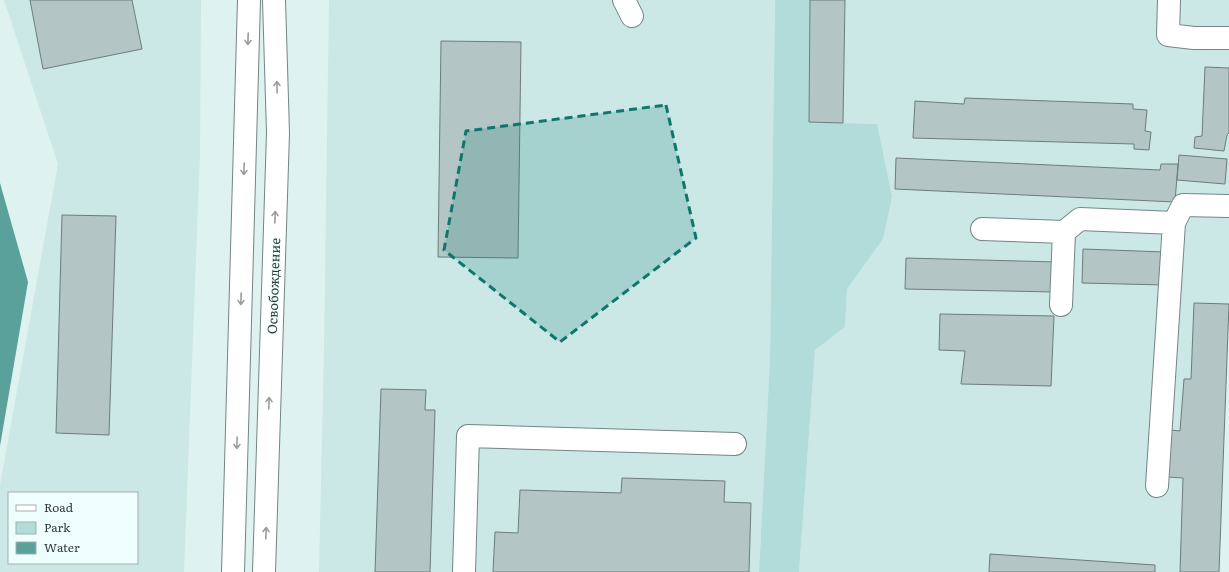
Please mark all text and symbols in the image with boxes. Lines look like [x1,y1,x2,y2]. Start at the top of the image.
one-way arrow [244,32,252,45]
one-way arrow [273,81,280,94]
one-way arrow [241,162,248,175]
one-way arrow [271,211,279,224]
street label: Освобождение [262,237,284,334]
one-way arrow [237,292,245,305]
one-way arrow [266,397,273,410]
one-way arrow [233,436,241,449]
legend [8,492,138,564]
text: Road [44,498,74,516]
text: Park [44,518,71,536]
one-way arrow [262,527,269,540]
text: Water [44,538,80,556]

